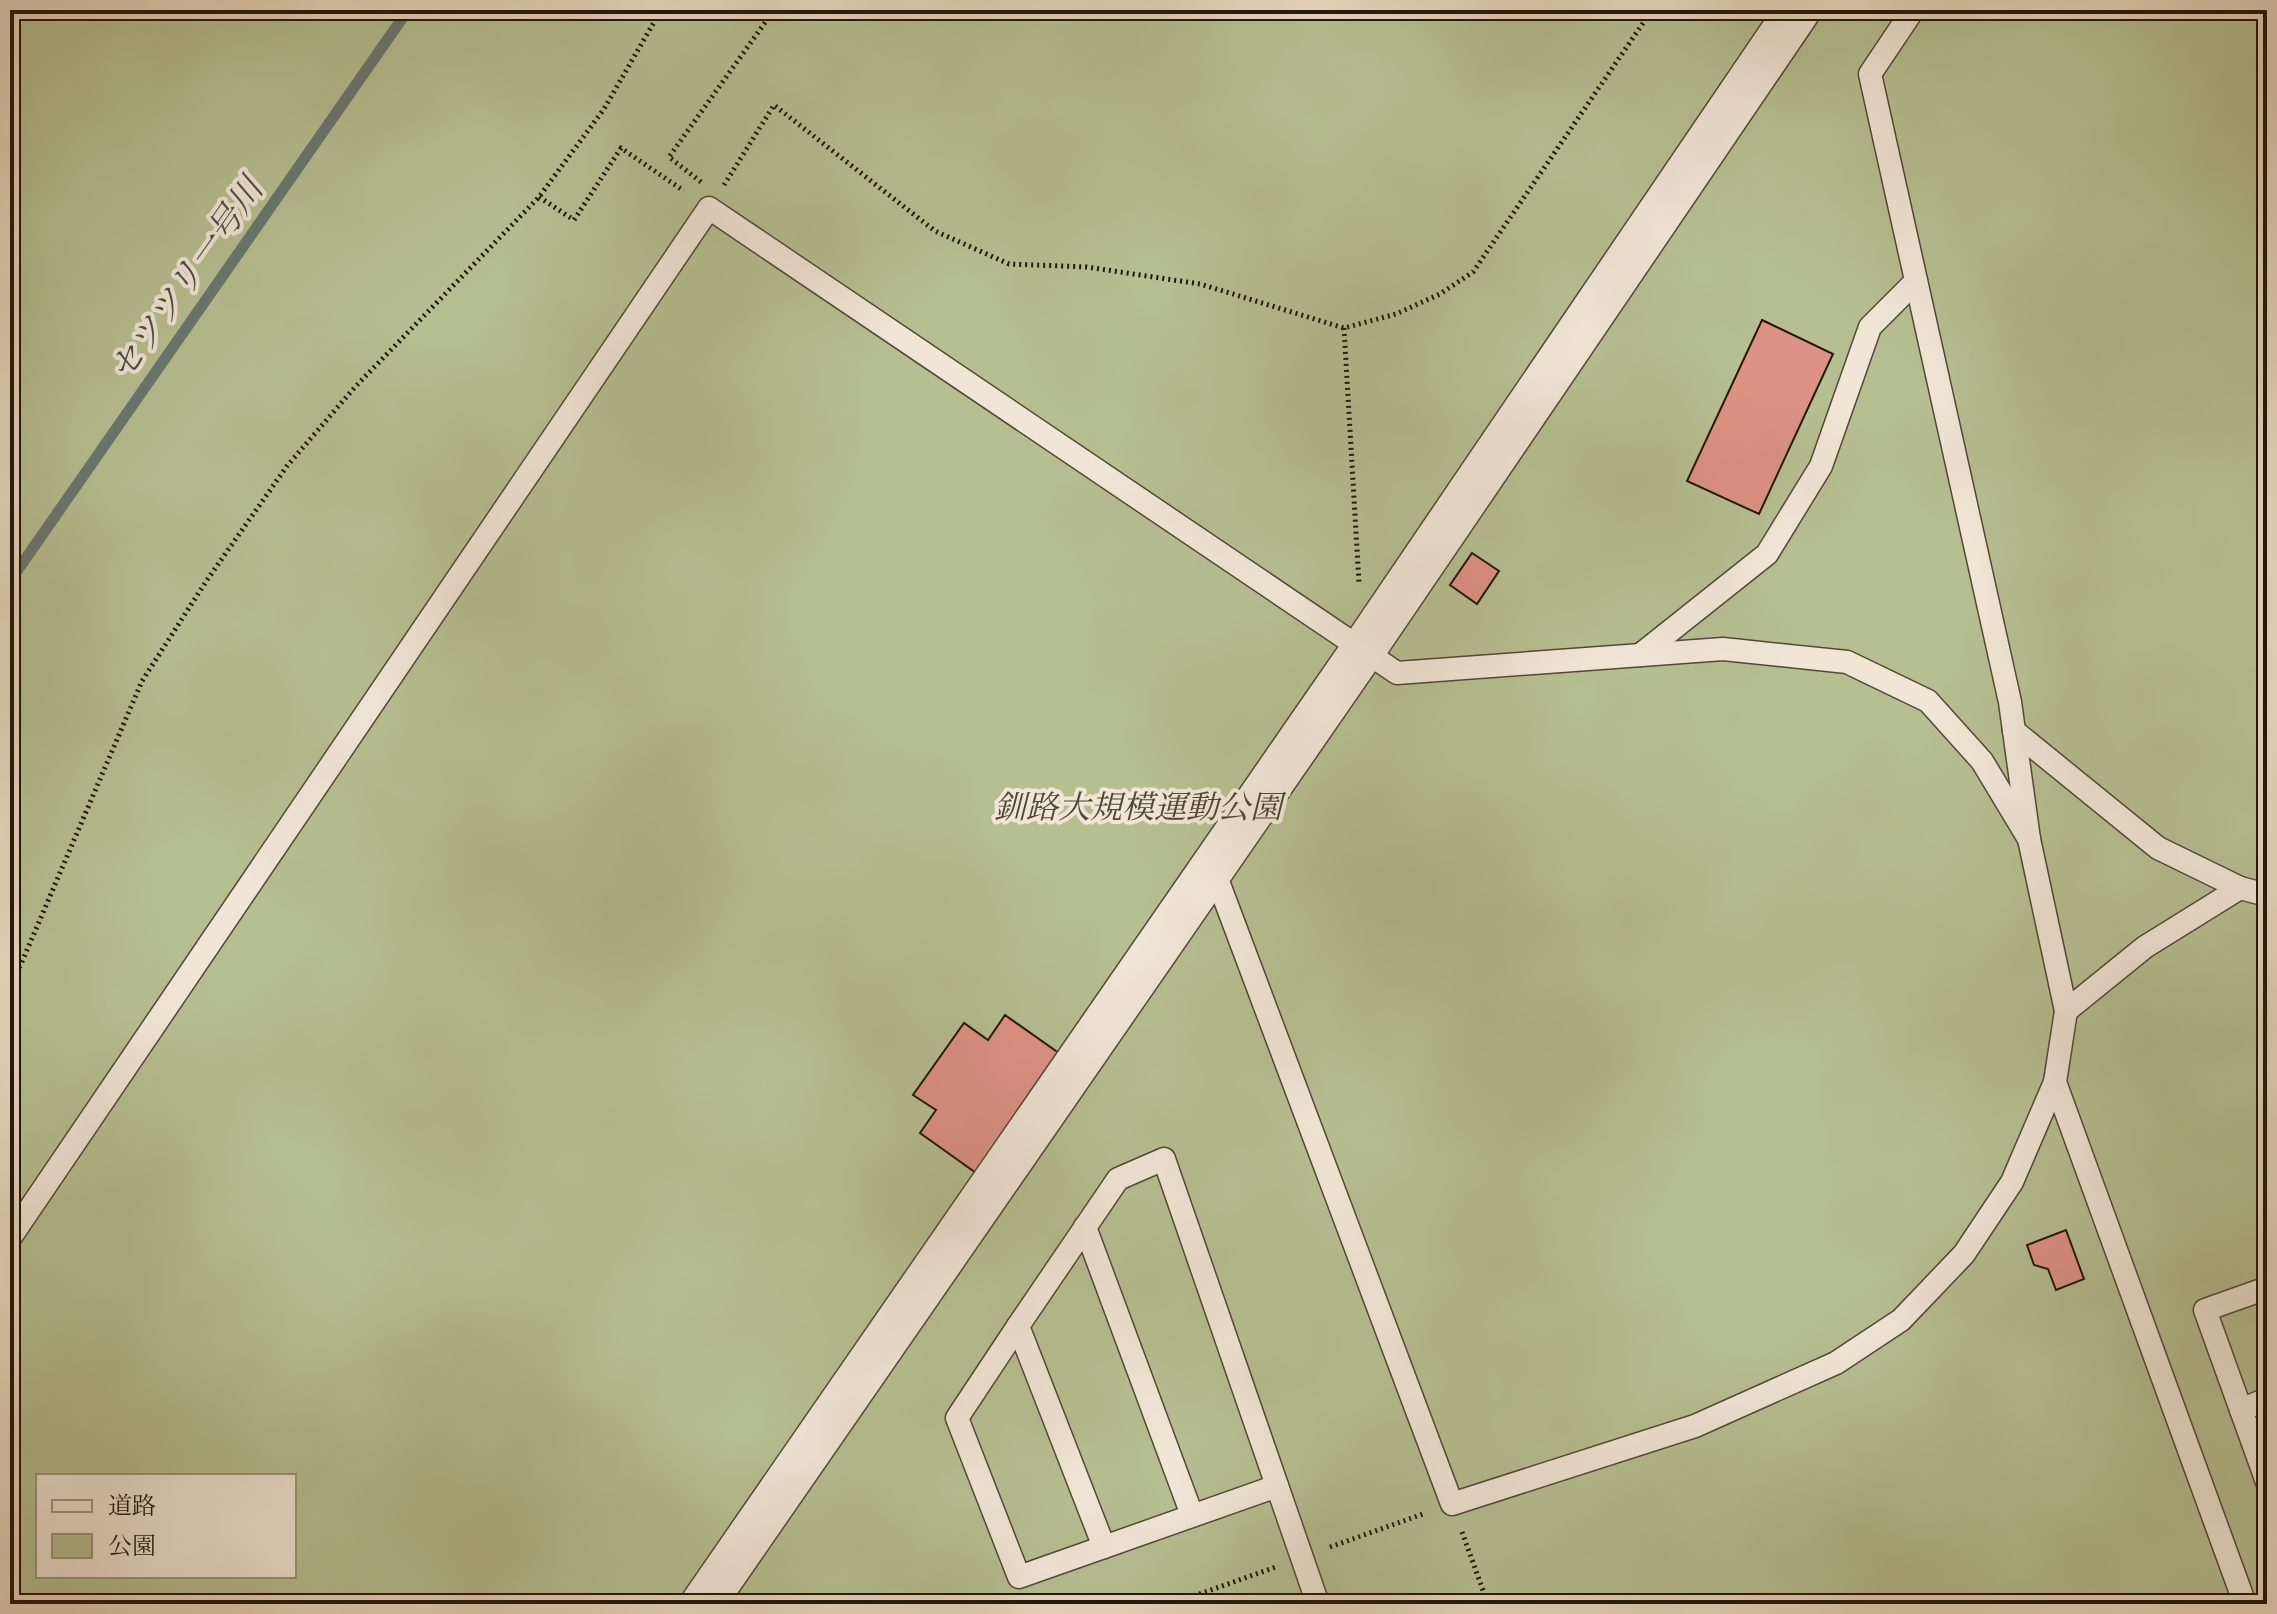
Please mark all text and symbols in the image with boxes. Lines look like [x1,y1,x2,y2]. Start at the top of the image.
water label: セツツリ一号川 [100,166,275,389]
park label: 釧路大規模運動公園 [994,786,1287,828]
legend [36,1474,296,1578]
text: 道路 [108,1490,156,1521]
text: 公園 [108,1530,156,1561]

